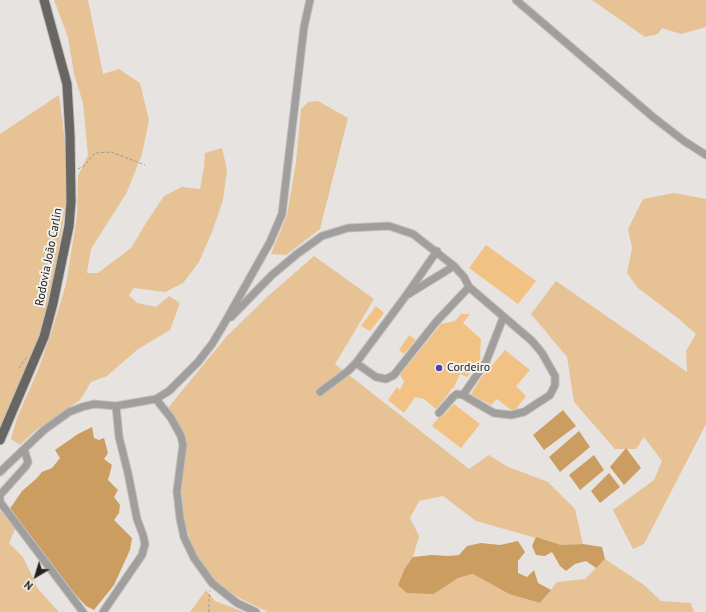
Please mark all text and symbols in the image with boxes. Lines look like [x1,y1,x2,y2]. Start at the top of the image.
street label: Rodovia João Carlin [32,207,66,307]
place label: Cordeiro [447,361,490,375]
marker: Cordeiro [434,363,444,373]
north arrow [16,556,56,596]
text: N [21,578,36,593]

